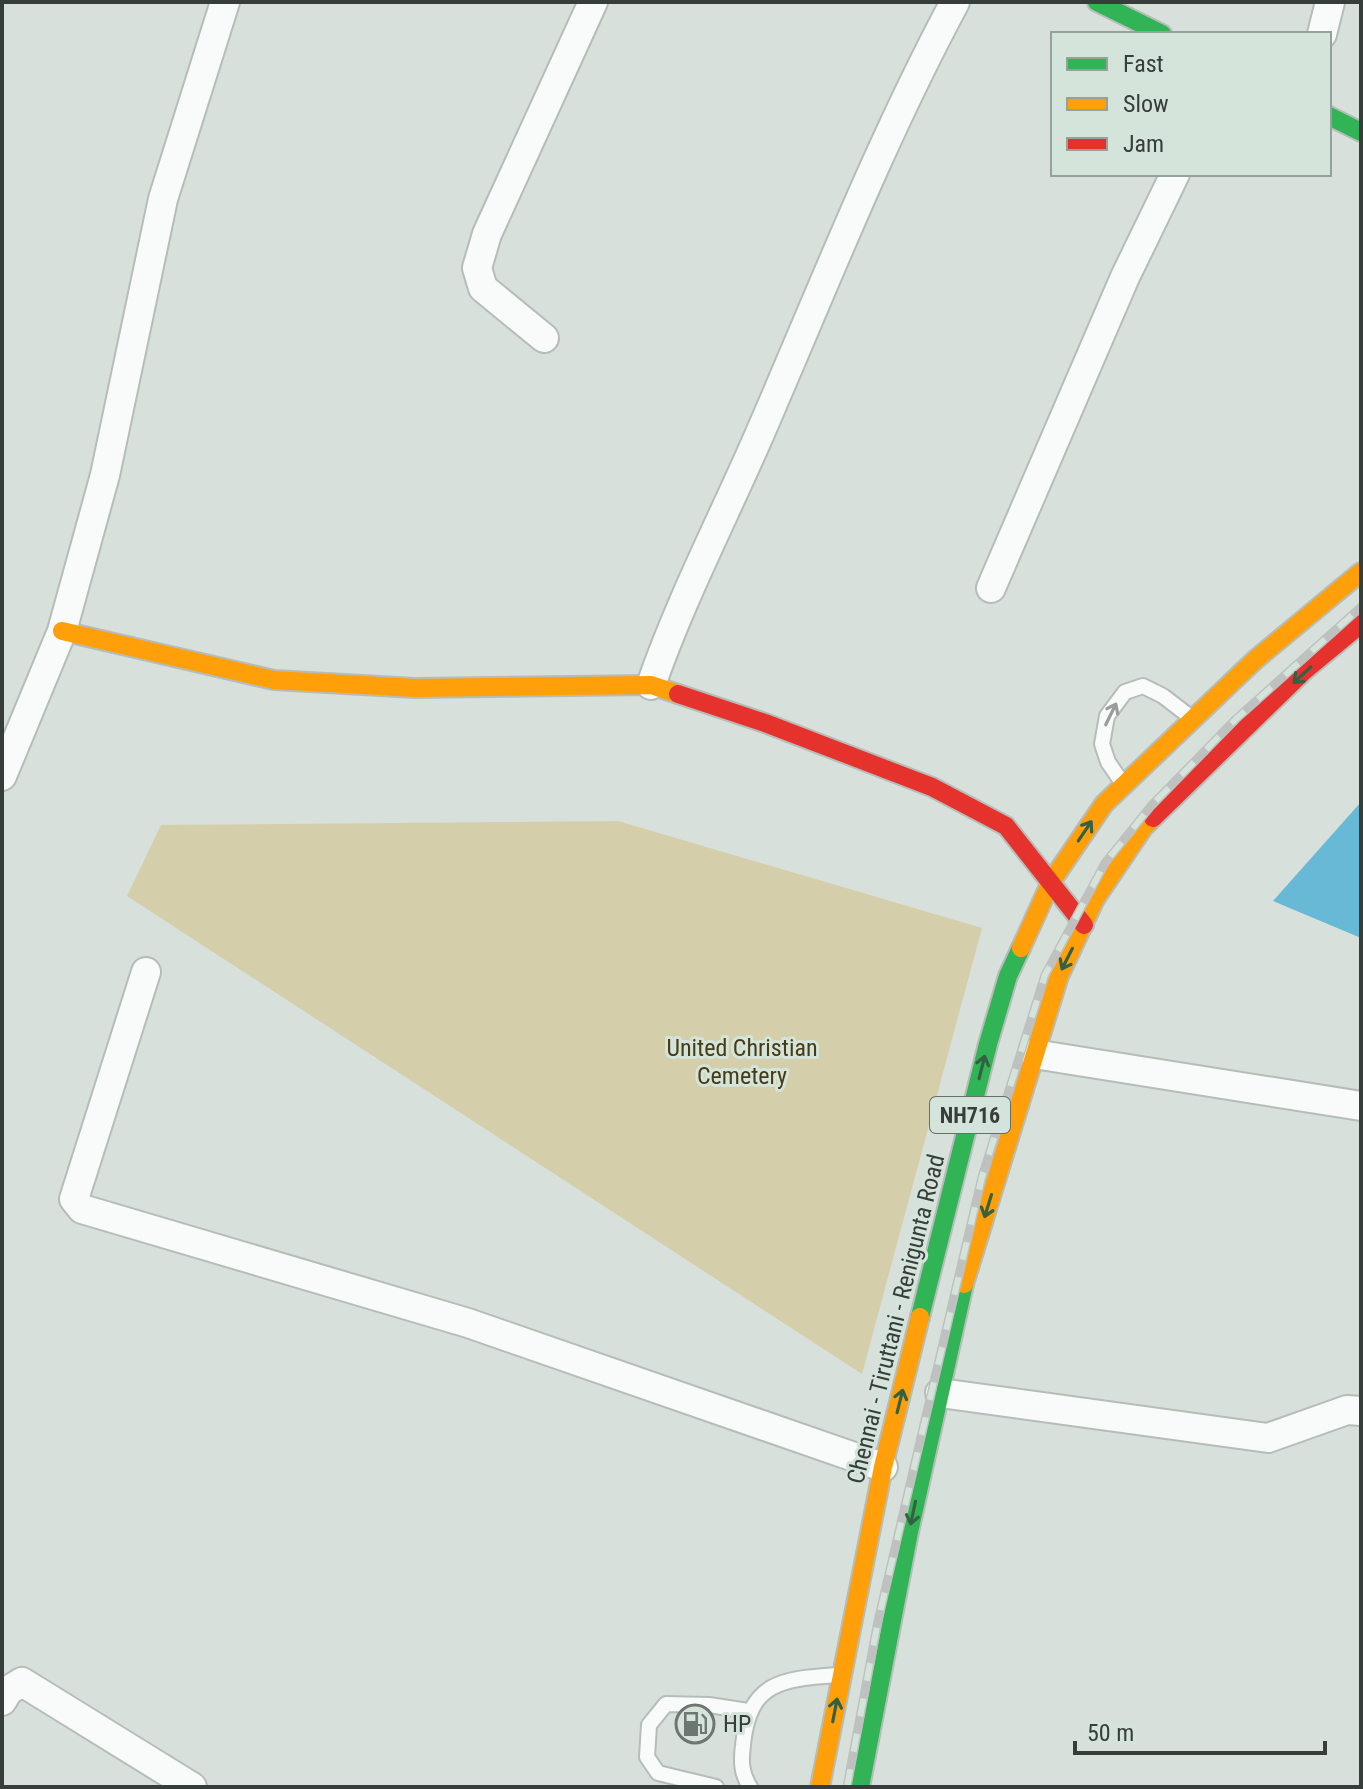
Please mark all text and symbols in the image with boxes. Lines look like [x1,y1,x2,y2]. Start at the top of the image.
legend [1051,32,1331,176]
text: Fast [1123,50,1164,78]
text: Slow [1123,90,1169,118]
text: Jam [1123,130,1164,158]
one-way arrow [1292,665,1312,683]
one-way arrow [1104,703,1119,727]
one-way arrow [1077,820,1093,842]
one-way arrow [1059,946,1075,970]
park label: United Christian Cemetery [666,1034,818,1090]
one-way arrow [975,1055,990,1081]
road number: NH716 [930,1097,1010,1133]
street label: Chennai - Tiruttani - Renigunta Road [841,1151,951,1487]
one-way arrow [980,1192,995,1218]
one-way arrow [893,1389,908,1415]
one-way arrow [905,1499,920,1525]
one-way arrow [828,1698,843,1724]
fuel station icon: HP [674,1703,716,1745]
scale bar [1075,1705,1325,1755]
place label: HP [723,1710,751,1738]
text: 50 m [1087,1719,1134,1747]

